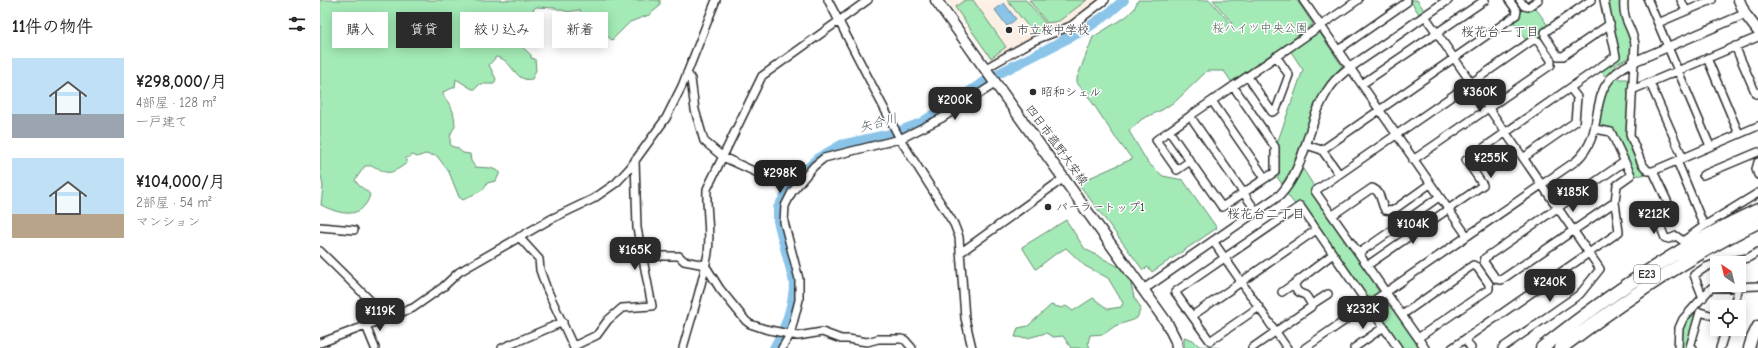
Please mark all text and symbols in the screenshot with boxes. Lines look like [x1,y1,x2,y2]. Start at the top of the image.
chip: 購入 [332,12,388,48]
chip: 賃貸 [396,12,452,48]
chip: 絞り込み [460,12,544,48]
chip: 新着 [552,12,608,48]
icon: filters [286,13,308,35]
text: 11件の物件 [12,17,93,36]
park label: 桜ハイツ中央公園 [1212,21,1308,35]
place label: 市立桜中学校 [1017,23,1089,37]
district label: 桜花台一丁目 [1461,24,1539,39]
marker: 市立桜中学校 [1004,25,1014,35]
text: ¥298,000/月 [136,72,227,91]
icon: home [44,74,92,122]
pin: ¥360K [1452,79,1508,113]
text: ¥360K [1463,84,1497,99]
place label: 昭和シェル [1041,85,1101,99]
pin: ¥200K [927,87,983,121]
marker: 昭和シェル [1028,87,1038,97]
text: ¥200K [937,92,973,107]
text: 4部屋 · 128 m² [136,95,216,110]
street label: 四日市菰野大安線 [1023,102,1091,188]
water label: 矢合川 [857,110,899,135]
text: 一戸建て [136,114,188,129]
pin: ¥255K [1463,145,1519,179]
text: ¥255K [1474,150,1508,165]
pin: ¥298K [752,160,808,194]
text: ¥298K [763,165,797,180]
text: ¥104,000/月 [136,172,226,191]
icon: home [44,174,92,222]
pin: ¥185K [1545,179,1601,213]
text: ¥185K [1557,184,1589,199]
text: 2部屋 · 54 m² [136,195,211,210]
place label: パーラートップ1 [1056,200,1145,214]
pin: ¥212K [1626,201,1682,235]
marker: パーラートップ1 [1043,202,1053,212]
district label: 桜花台二丁目 [1227,206,1305,221]
text: ¥212K [1638,206,1670,221]
pin: ¥104K [1385,211,1441,245]
text: マンション [136,214,200,229]
text: ¥104K [1397,216,1429,231]
pin: ¥165K [607,237,663,271]
text: ¥165K [619,242,651,257]
north arrow [1710,256,1746,292]
map controls [1710,256,1746,336]
road number: E23 [1634,265,1660,283]
pin: ¥240K [1522,269,1578,303]
text: ¥240K [1533,274,1567,289]
pin: ¥232K [1335,296,1391,330]
pin: ¥119K [352,298,408,332]
button: locate [1710,300,1746,336]
text: ¥232K [1346,301,1380,316]
text: ¥119K [365,303,395,318]

